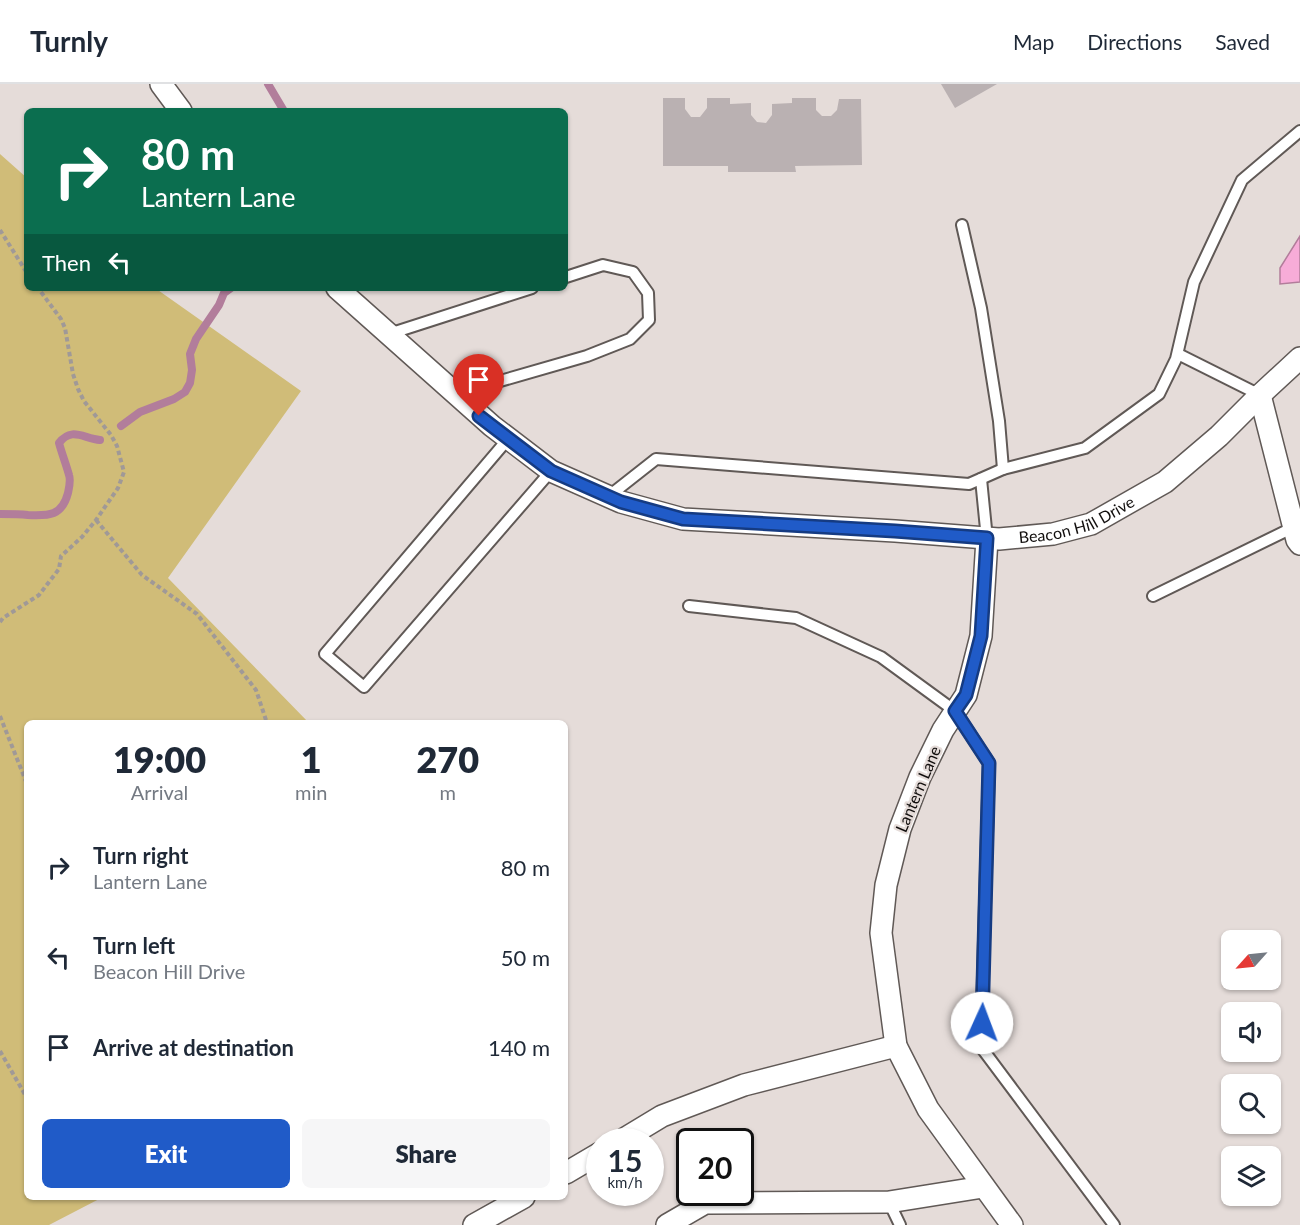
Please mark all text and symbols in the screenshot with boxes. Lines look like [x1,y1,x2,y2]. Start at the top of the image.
text: Turnly [30,24,108,58]
text: Map [1013,29,1054,54]
text: Directions [1087,29,1182,54]
text: Saved [1215,29,1270,54]
text: 80 m [141,129,235,179]
icon: right [42,132,120,210]
text: Lantern Lane [141,180,295,213]
icon: left [103,246,136,279]
text: Then [42,249,91,276]
pin [453,354,504,416]
icon: arrive [462,363,495,396]
street label: Beacon Hill Drive [1018,491,1137,546]
text: 19:00 [113,737,206,781]
text: 1 [301,737,322,781]
text: 270 [416,737,479,781]
street label: Lantern Lane [891,743,944,835]
text: Arrival [131,780,188,804]
text: min [295,780,327,804]
text: m [439,780,456,804]
text: Turn right [93,842,188,869]
icon: right [42,851,75,884]
text: 80 m [501,854,550,881]
text: Lantern Lane [93,869,207,893]
north arrow [1221,930,1281,990]
map controls [1221,930,1281,1206]
text: Turn left [93,932,175,959]
icon: left [42,941,75,974]
text: 50 m [501,944,550,971]
text: Beacon Hill Drive [93,959,245,983]
position arrow [950,991,1014,1055]
button: sound [1221,1002,1281,1062]
icon: arrive [42,1031,75,1064]
text: Arrive at destination [93,1034,294,1061]
text: 140 m [488,1034,550,1061]
button: search [1221,1074,1281,1134]
button: Exit [42,1119,290,1188]
button: Share [302,1119,550,1188]
speed limit sign: 20 [676,1128,754,1206]
text: 15 [608,1142,642,1178]
button: layers [1221,1146,1281,1206]
text: km/h [607,1173,643,1191]

